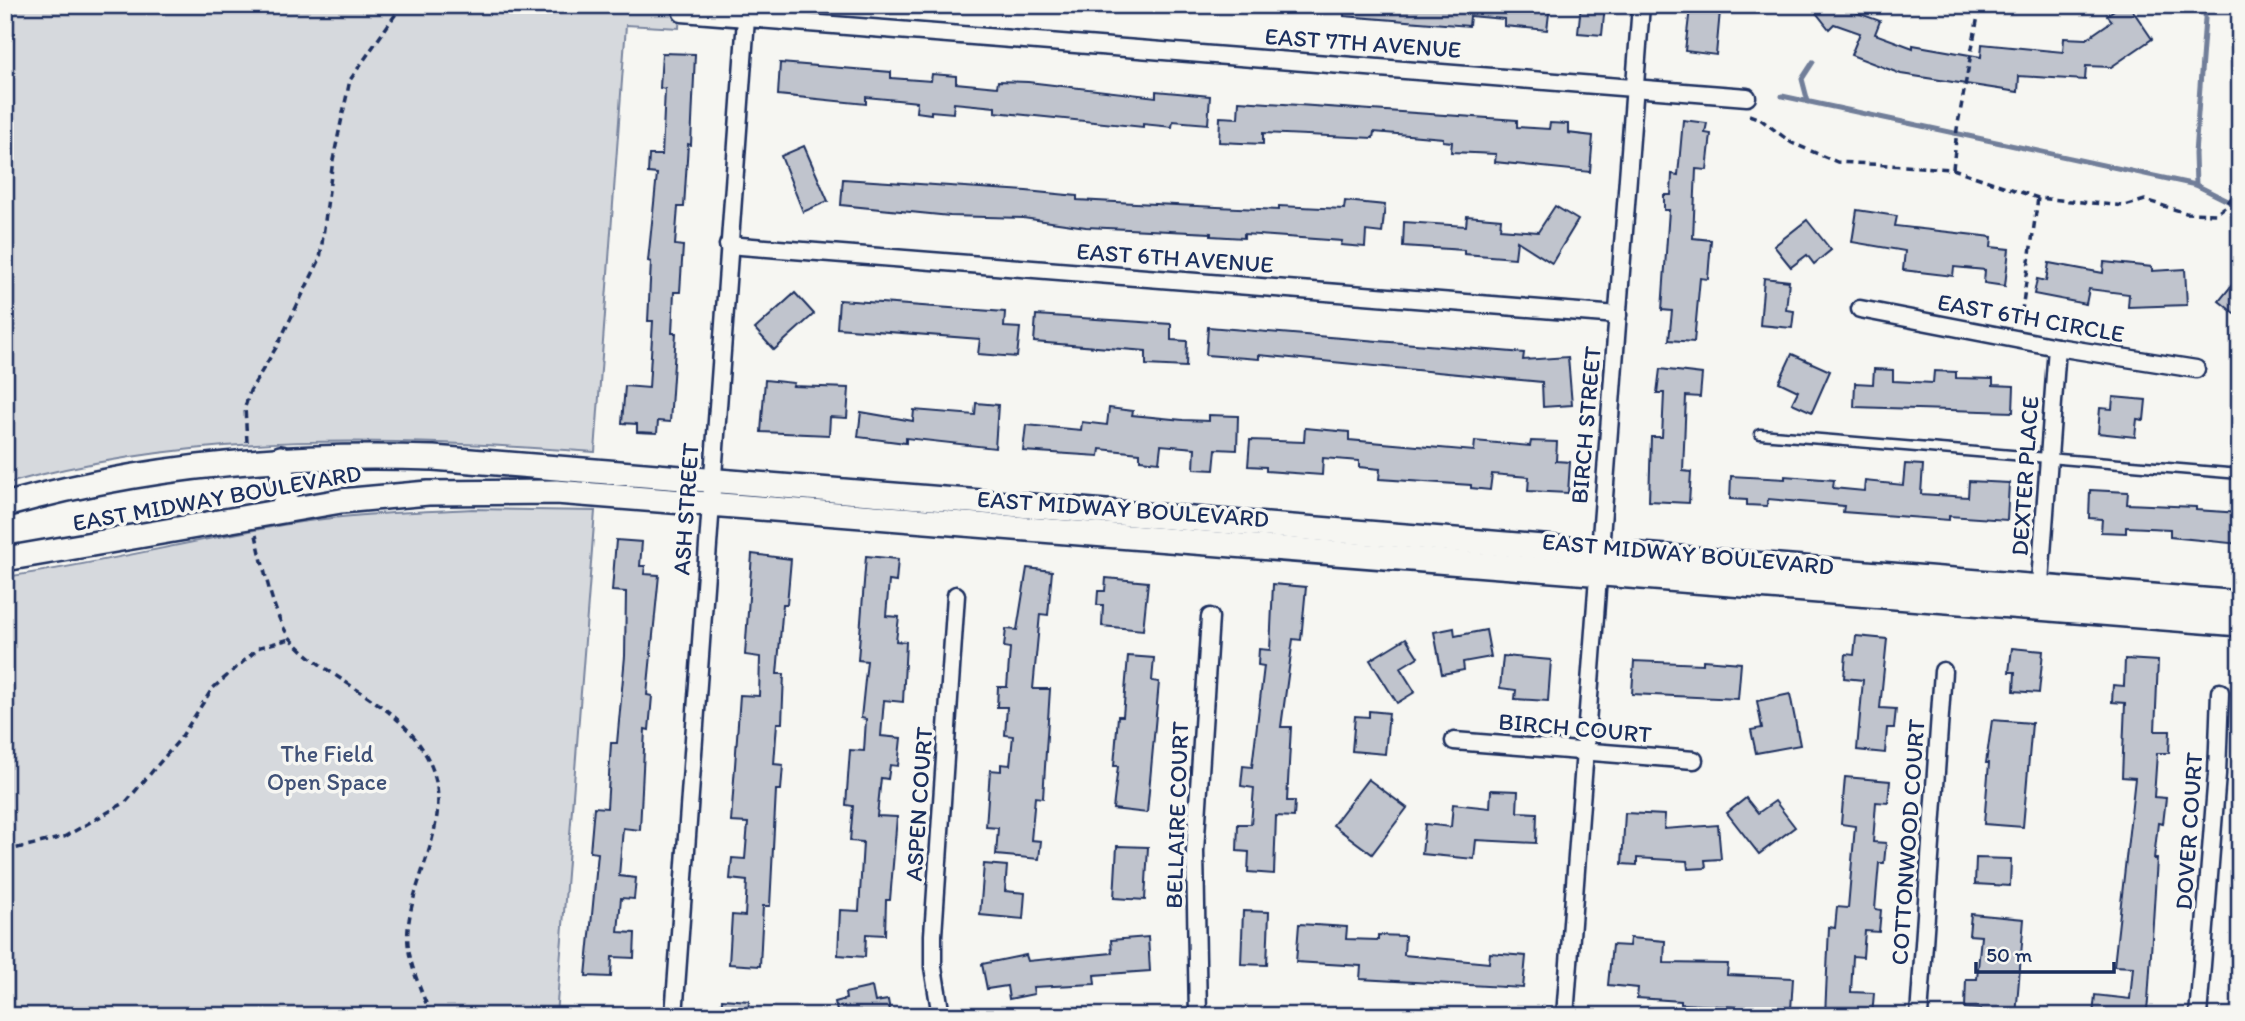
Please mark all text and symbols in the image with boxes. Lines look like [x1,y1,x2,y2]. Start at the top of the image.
street label: EAST 7TH AVENUE [1264,21,1462,64]
street label: EAST 6TH AVENUE [1076,236,1275,279]
street label: EAST 6TH CIRCLE [1935,287,2127,348]
street label: BIRCH STREET [1564,344,1607,505]
street label: DEXTER PLACE [2004,395,2045,557]
street label: ASH STREET [666,441,705,576]
street label: EAST MIDWAY BOULEVARD [70,458,364,537]
street label: EAST MIDWAY BOULEVARD [976,484,1270,533]
street label: EAST MIDWAY BOULEVARD [1541,526,1835,581]
street label: BIRCH COURT [1497,706,1653,749]
street label: COTTONWOOD COURT [1884,717,1931,966]
street label: BELLAIRE COURT [1159,720,1194,909]
street label: ASPEN COURT [899,725,938,882]
park label: The Field Open Space [267,739,387,796]
street label: DOVER COURT [2169,751,2209,911]
scale bar [1976,930,2114,974]
text: 50 m [1986,942,2033,967]

